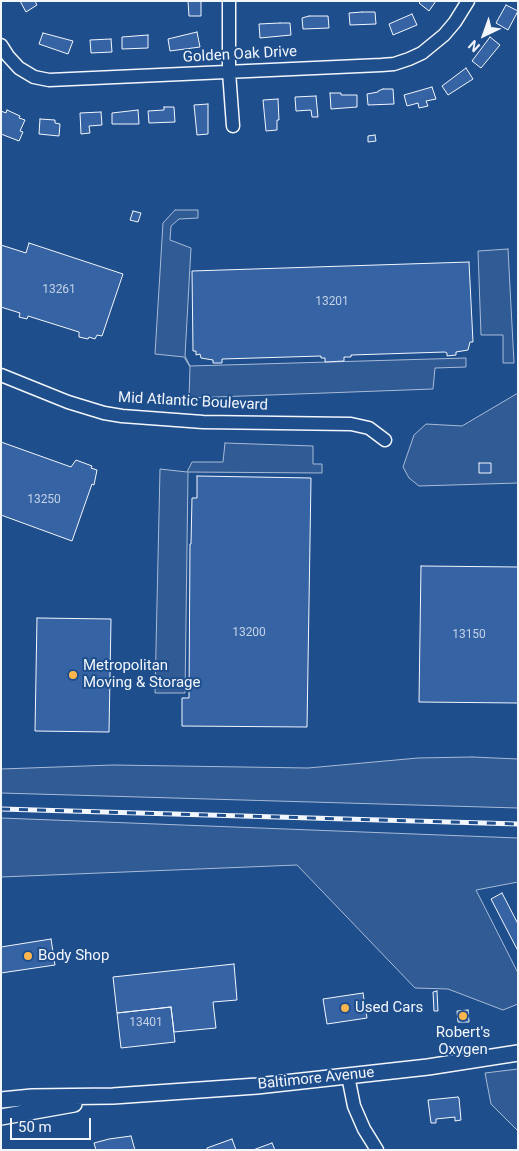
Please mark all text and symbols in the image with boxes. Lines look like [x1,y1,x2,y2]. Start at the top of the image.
north arrow [459,10,509,60]
text: N [465,37,483,55]
street label: Golden Oak Drive [182,43,298,67]
house number: 13261 [42,283,76,297]
house number: 13201 [315,295,349,309]
street label: Mid Atlantic Boulevard [118,389,268,415]
house number: 13250 [27,493,61,507]
house number: 13200 [232,626,266,640]
house number: 13150 [452,628,486,642]
place label: Metropolitan Moving & Storage [83,657,200,692]
marker: Metropolitan Moving & Storage [67,669,79,681]
place label: Body Shop [38,947,109,965]
marker: Body Shop [22,950,34,962]
place label: Used Cars [355,999,423,1017]
marker: Used Cars [339,1002,351,1014]
marker: Robert's Oxygen [457,1010,469,1022]
house number: 13401 [129,1016,163,1030]
place label: Robert's Oxygen [436,1024,490,1059]
street label: Baltimore Avenue [257,1064,375,1094]
scale bar [12,1108,94,1140]
text: 50 m [18,1118,52,1136]

